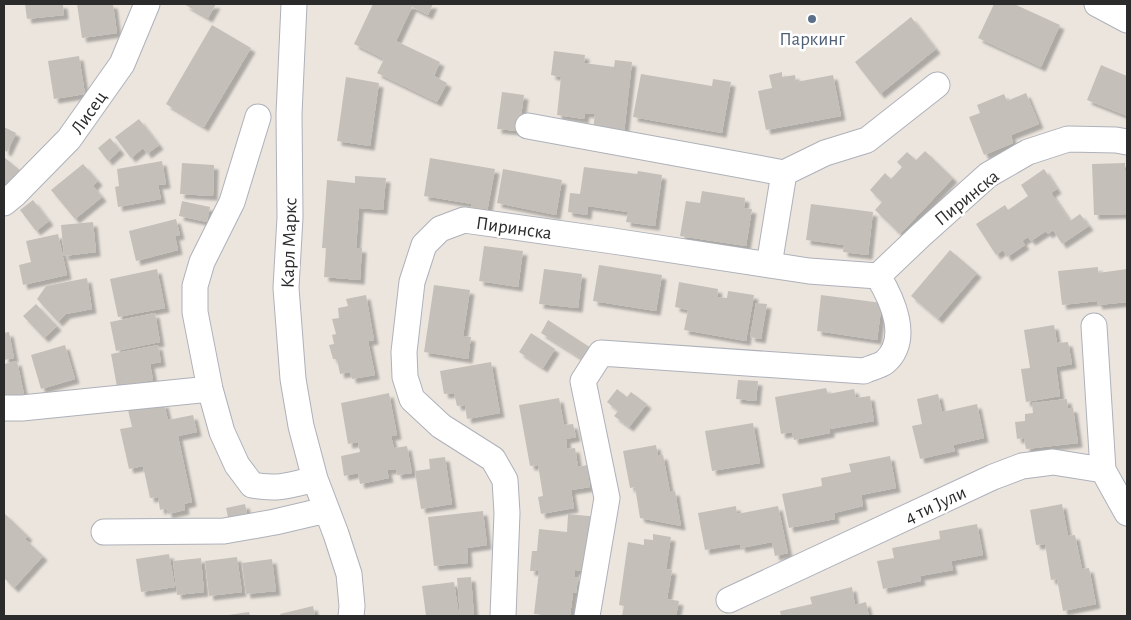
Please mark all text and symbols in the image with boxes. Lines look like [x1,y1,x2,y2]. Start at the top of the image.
marker: Паркинг [806,13,818,25]
place label: Паркинг [779,30,845,49]
street label: Лисец [68,88,111,138]
street label: Пиринска [931,167,1003,230]
street label: Карл Маркс [278,197,301,289]
street label: Пиринска [475,214,553,243]
street label: 4 ти Јули [902,483,969,528]

